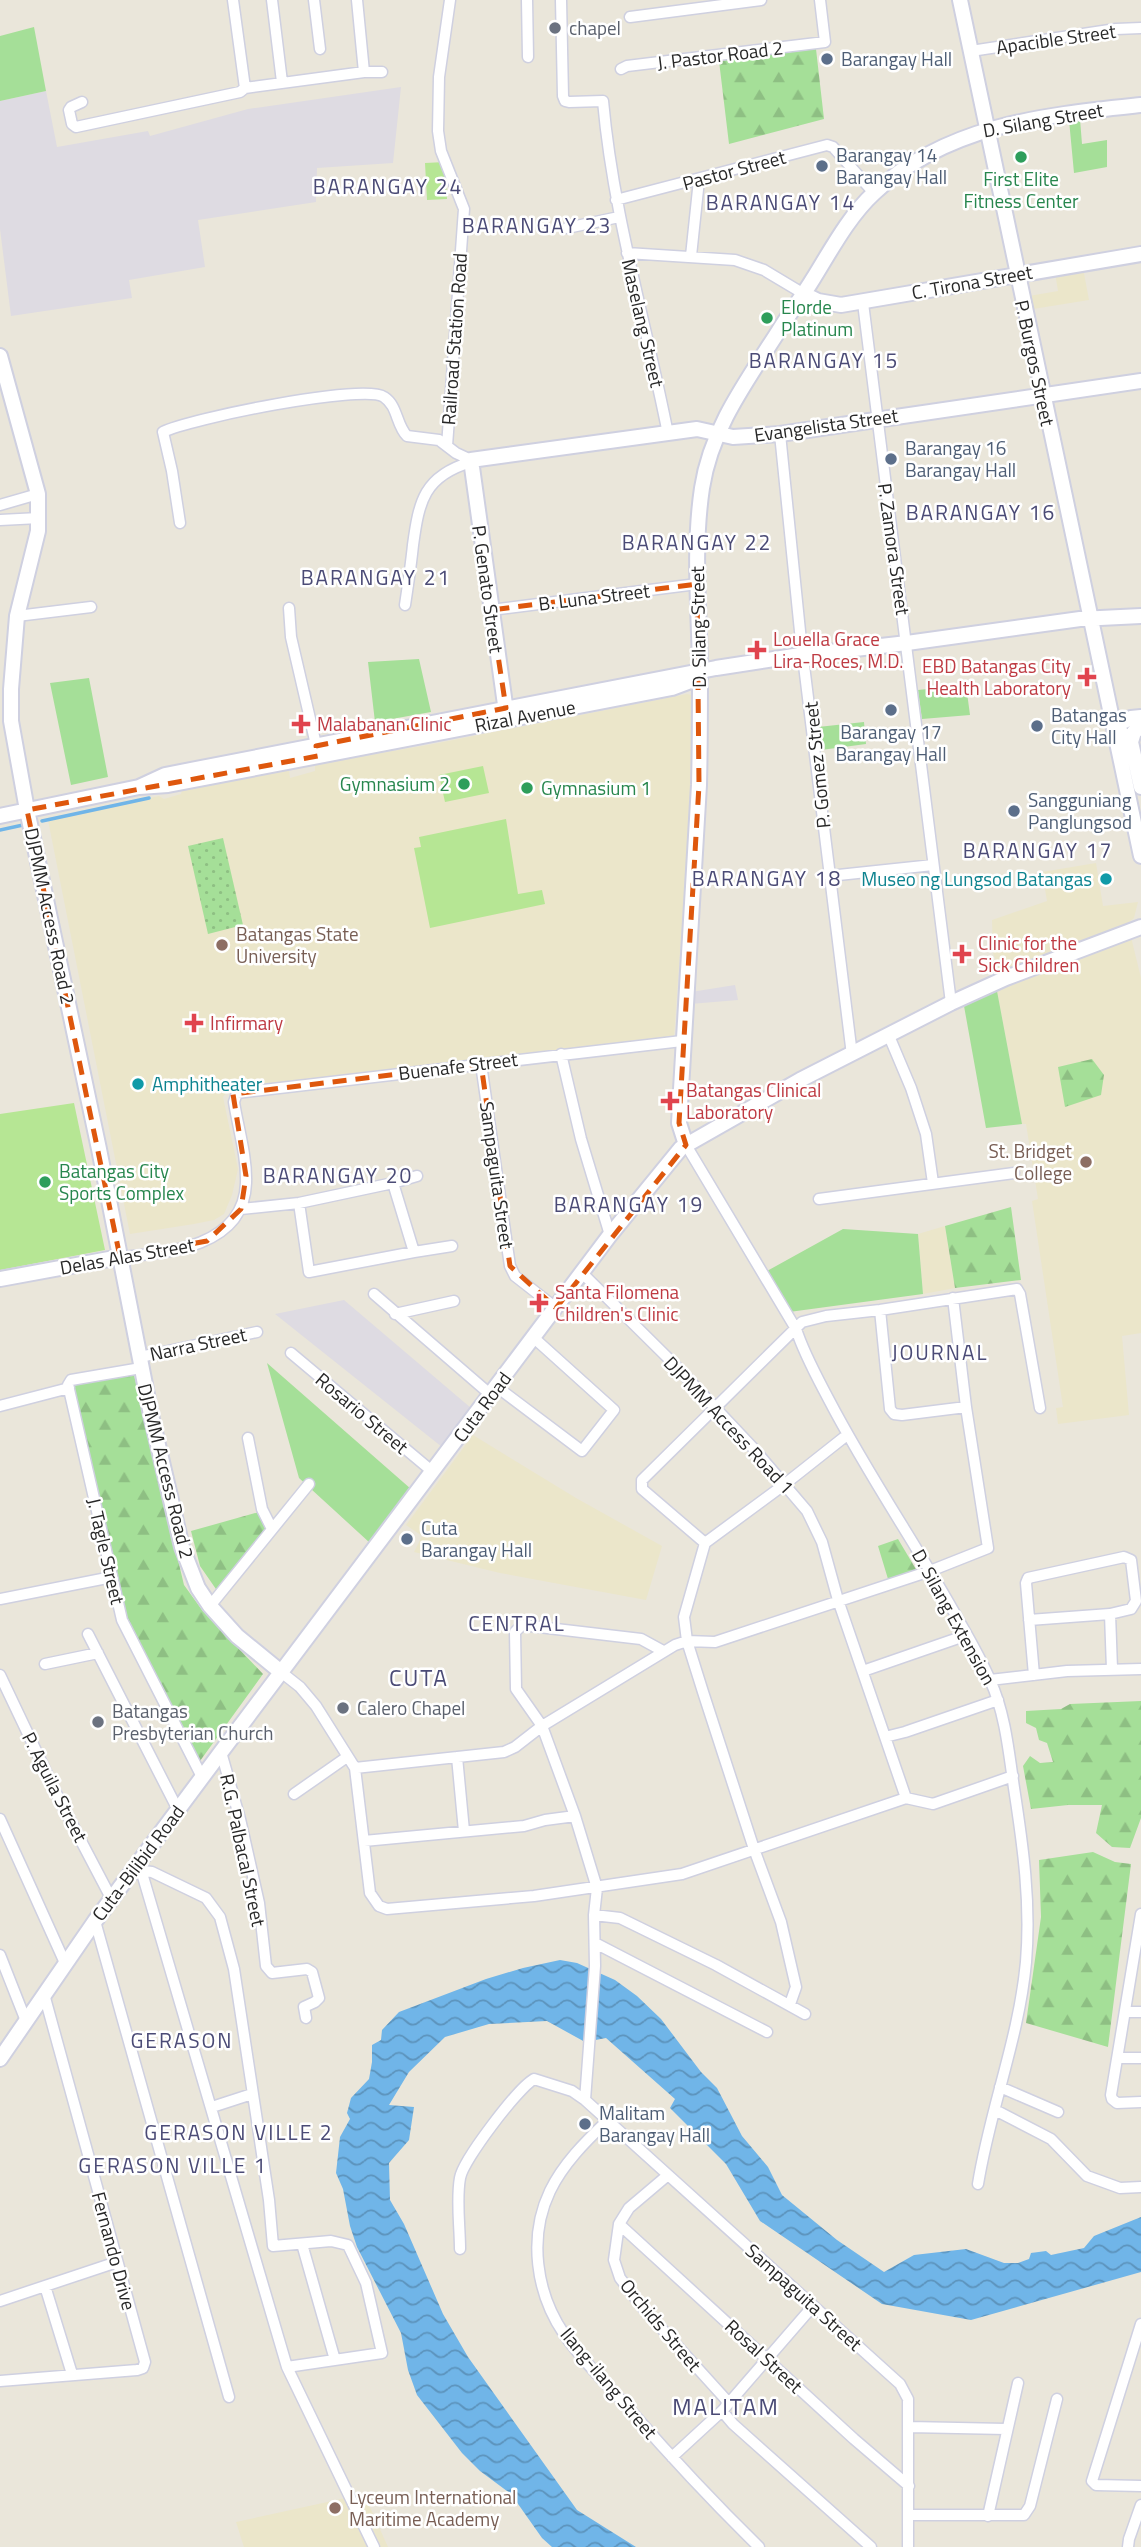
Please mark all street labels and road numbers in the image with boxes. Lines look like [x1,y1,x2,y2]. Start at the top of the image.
street label: Apacible Street [994,16,1118,61]
street label: J. Pastor Road 2 [655,32,785,77]
street label: D. Silang Street [980,95,1106,144]
street label: Pastor Street [679,142,789,197]
street label: Railroad Station Road [433,252,474,426]
street label: Maselang Street [615,256,672,390]
street label: C. Tirona Street [909,257,1035,306]
street label: P. Burgos Street [1008,297,1063,429]
street label: Evangelista Street [752,400,900,449]
street label: P. Zamora Street [871,481,918,617]
street label: P. Genato Street [465,523,512,655]
street label: D. Silang Street [682,566,713,688]
street label: B. Luna Street [537,575,652,618]
street label: Rizal Avenue [472,692,578,739]
street label: P. Gomez Street [795,700,838,830]
street label: DJPMM Access Road 2 [18,825,83,1007]
street label: Buenafe Street [397,1044,520,1087]
street label: Sampaguita Street [473,1099,522,1251]
street label: Delas Alas Street [57,1229,197,1282]
street label: Narra Street [147,1319,249,1368]
street label: DJPMM Access Road 1 [657,1349,801,1500]
street label: Rosario Street [309,1365,415,1461]
street label: Cuta Road [445,1365,518,1448]
street label: DJPMM Access Road 2 [131,1380,202,1562]
street label: J. Tagle Street [80,1495,133,1607]
street label: D. Silang Extension [905,1543,1004,1690]
street label: P. Aguila Street [15,1727,96,1847]
street label: R.G. Palbacal Street [213,1771,274,1929]
street label: Cuta-Bilibid Road [84,1799,191,1927]
street label: Fernando Drive [85,2188,144,2313]
street label: Sampaguita Street [739,2236,869,2357]
street label: Orchids Street [614,2272,709,2378]
street label: Rosal Street [719,2312,810,2400]
street label: Ilang-ilang Street [554,2321,665,2445]

